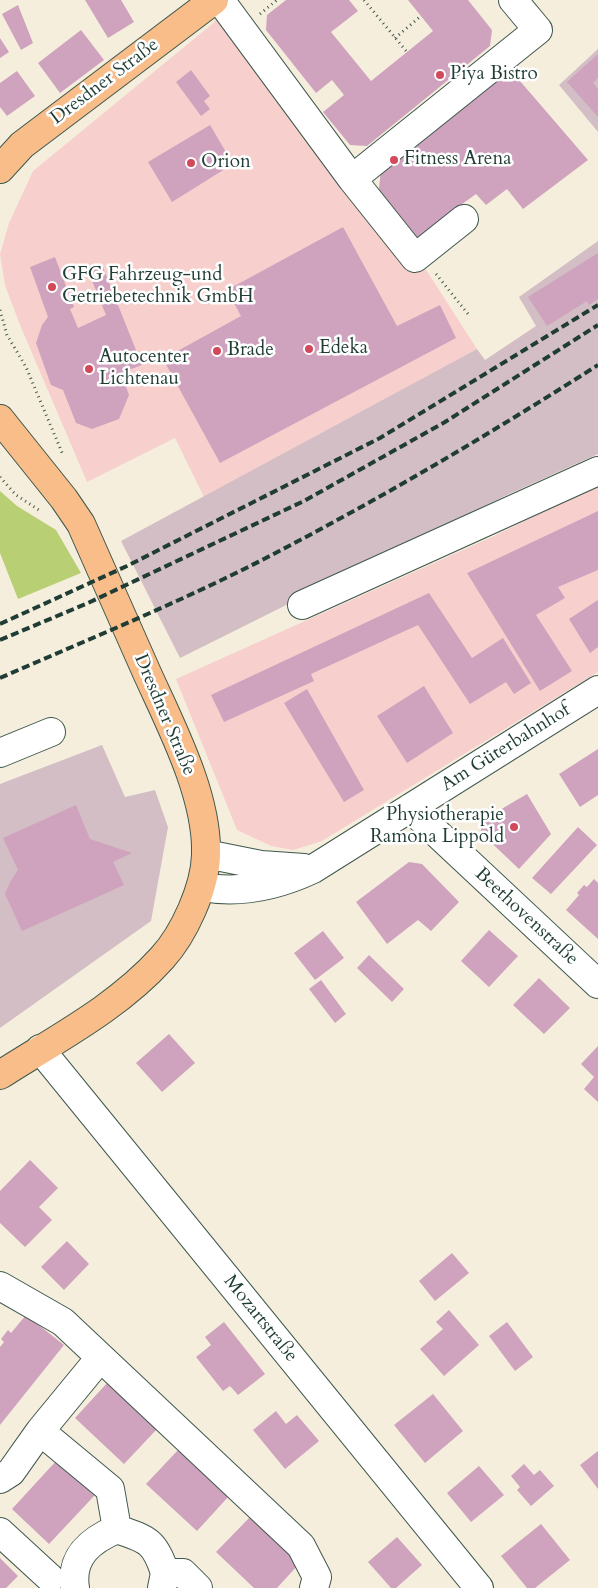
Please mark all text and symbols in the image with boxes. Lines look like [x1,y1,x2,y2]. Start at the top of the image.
street label: Dresdner Straße [46,34,164,130]
place label: Piya Bistro [450,64,538,86]
marker: Piya Bistro [434,69,446,81]
place label: Fitness Arena [404,149,511,171]
place label: Orion [201,152,251,174]
marker: Fitness Arena [388,154,400,166]
marker: Orion [185,157,197,169]
place label: GFG Fahrzeug-und Getriebetechnik GmbH [62,265,254,309]
marker: GFG Fahrzeug-und Getriebetechnik GmbH [46,281,58,293]
place label: Edeka [319,338,368,360]
place label: Brade [227,340,274,362]
marker: Edeka [303,343,315,355]
marker: Brade [211,345,223,357]
place label: Autocenter Lichtenau [99,347,189,391]
marker: Autocenter Lichtenau [83,363,95,375]
street label: Dresdner Straße [128,651,200,779]
street label: Am Güterbahnhof [437,699,575,797]
place label: Physiotherapie Ramona Lippold [370,805,504,849]
marker: Physiotherapie Ramona Lippold [508,821,520,833]
street label: Beethovenstraße [469,863,583,971]
street label: Mozartstraße [218,1271,302,1367]

